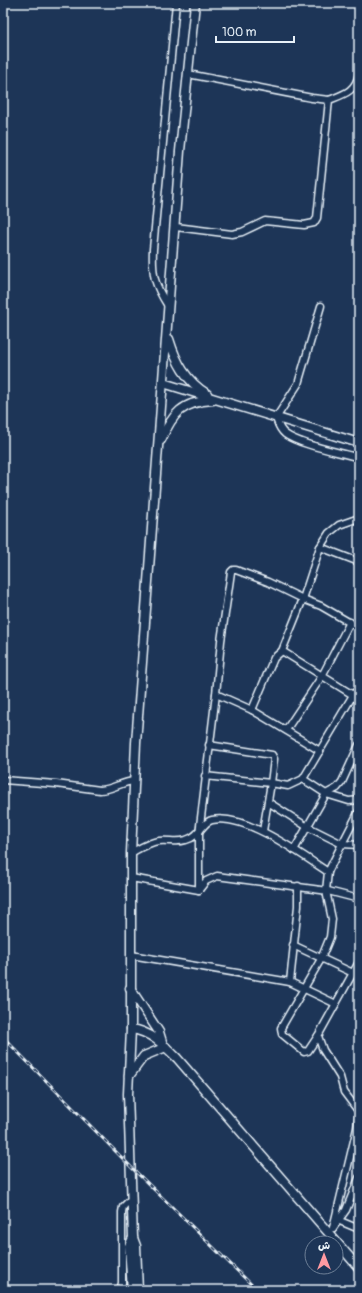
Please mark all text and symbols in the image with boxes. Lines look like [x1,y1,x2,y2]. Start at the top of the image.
scale bar [216,18,294,44]
text: 100 m [222,25,257,40]
north arrow [304,1235,344,1275]
text: ش [318,1239,330,1252]

